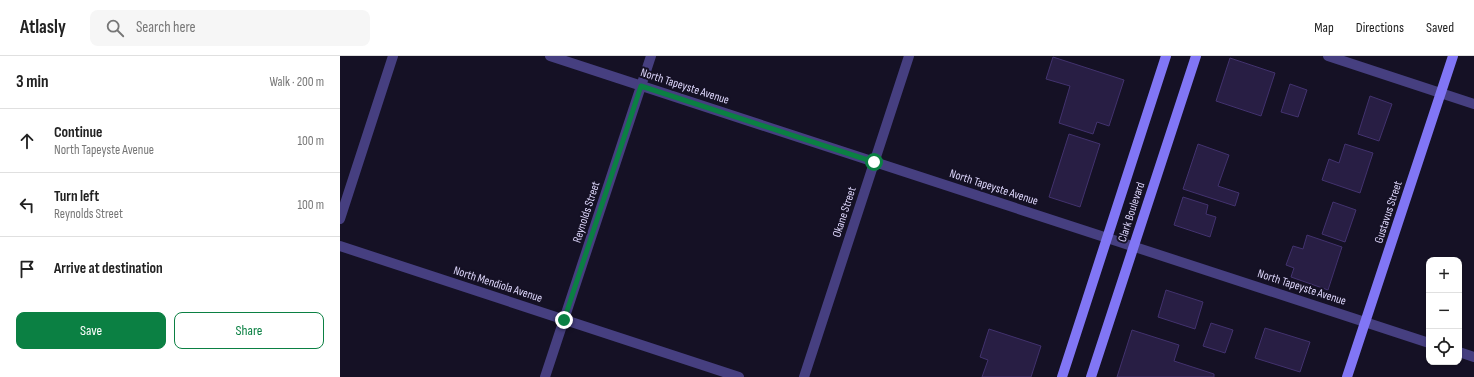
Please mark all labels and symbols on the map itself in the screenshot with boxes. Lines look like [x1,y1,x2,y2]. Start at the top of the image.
street label: North Tapeyste Avenue [639,65,731,108]
route start [865,153,883,171]
street label: North Tapeyste Avenue [948,166,1040,209]
street label: Reynolds Street [570,179,604,245]
street label: Gustavus Street [1371,179,1406,245]
street label: Clark Boulevard [1115,180,1148,244]
street label: Okane Street [829,185,860,239]
street label: North Mendiola Avenue [451,263,544,306]
street label: North Tapeyste Avenue [1256,266,1348,309]
route end [555,311,573,329]

